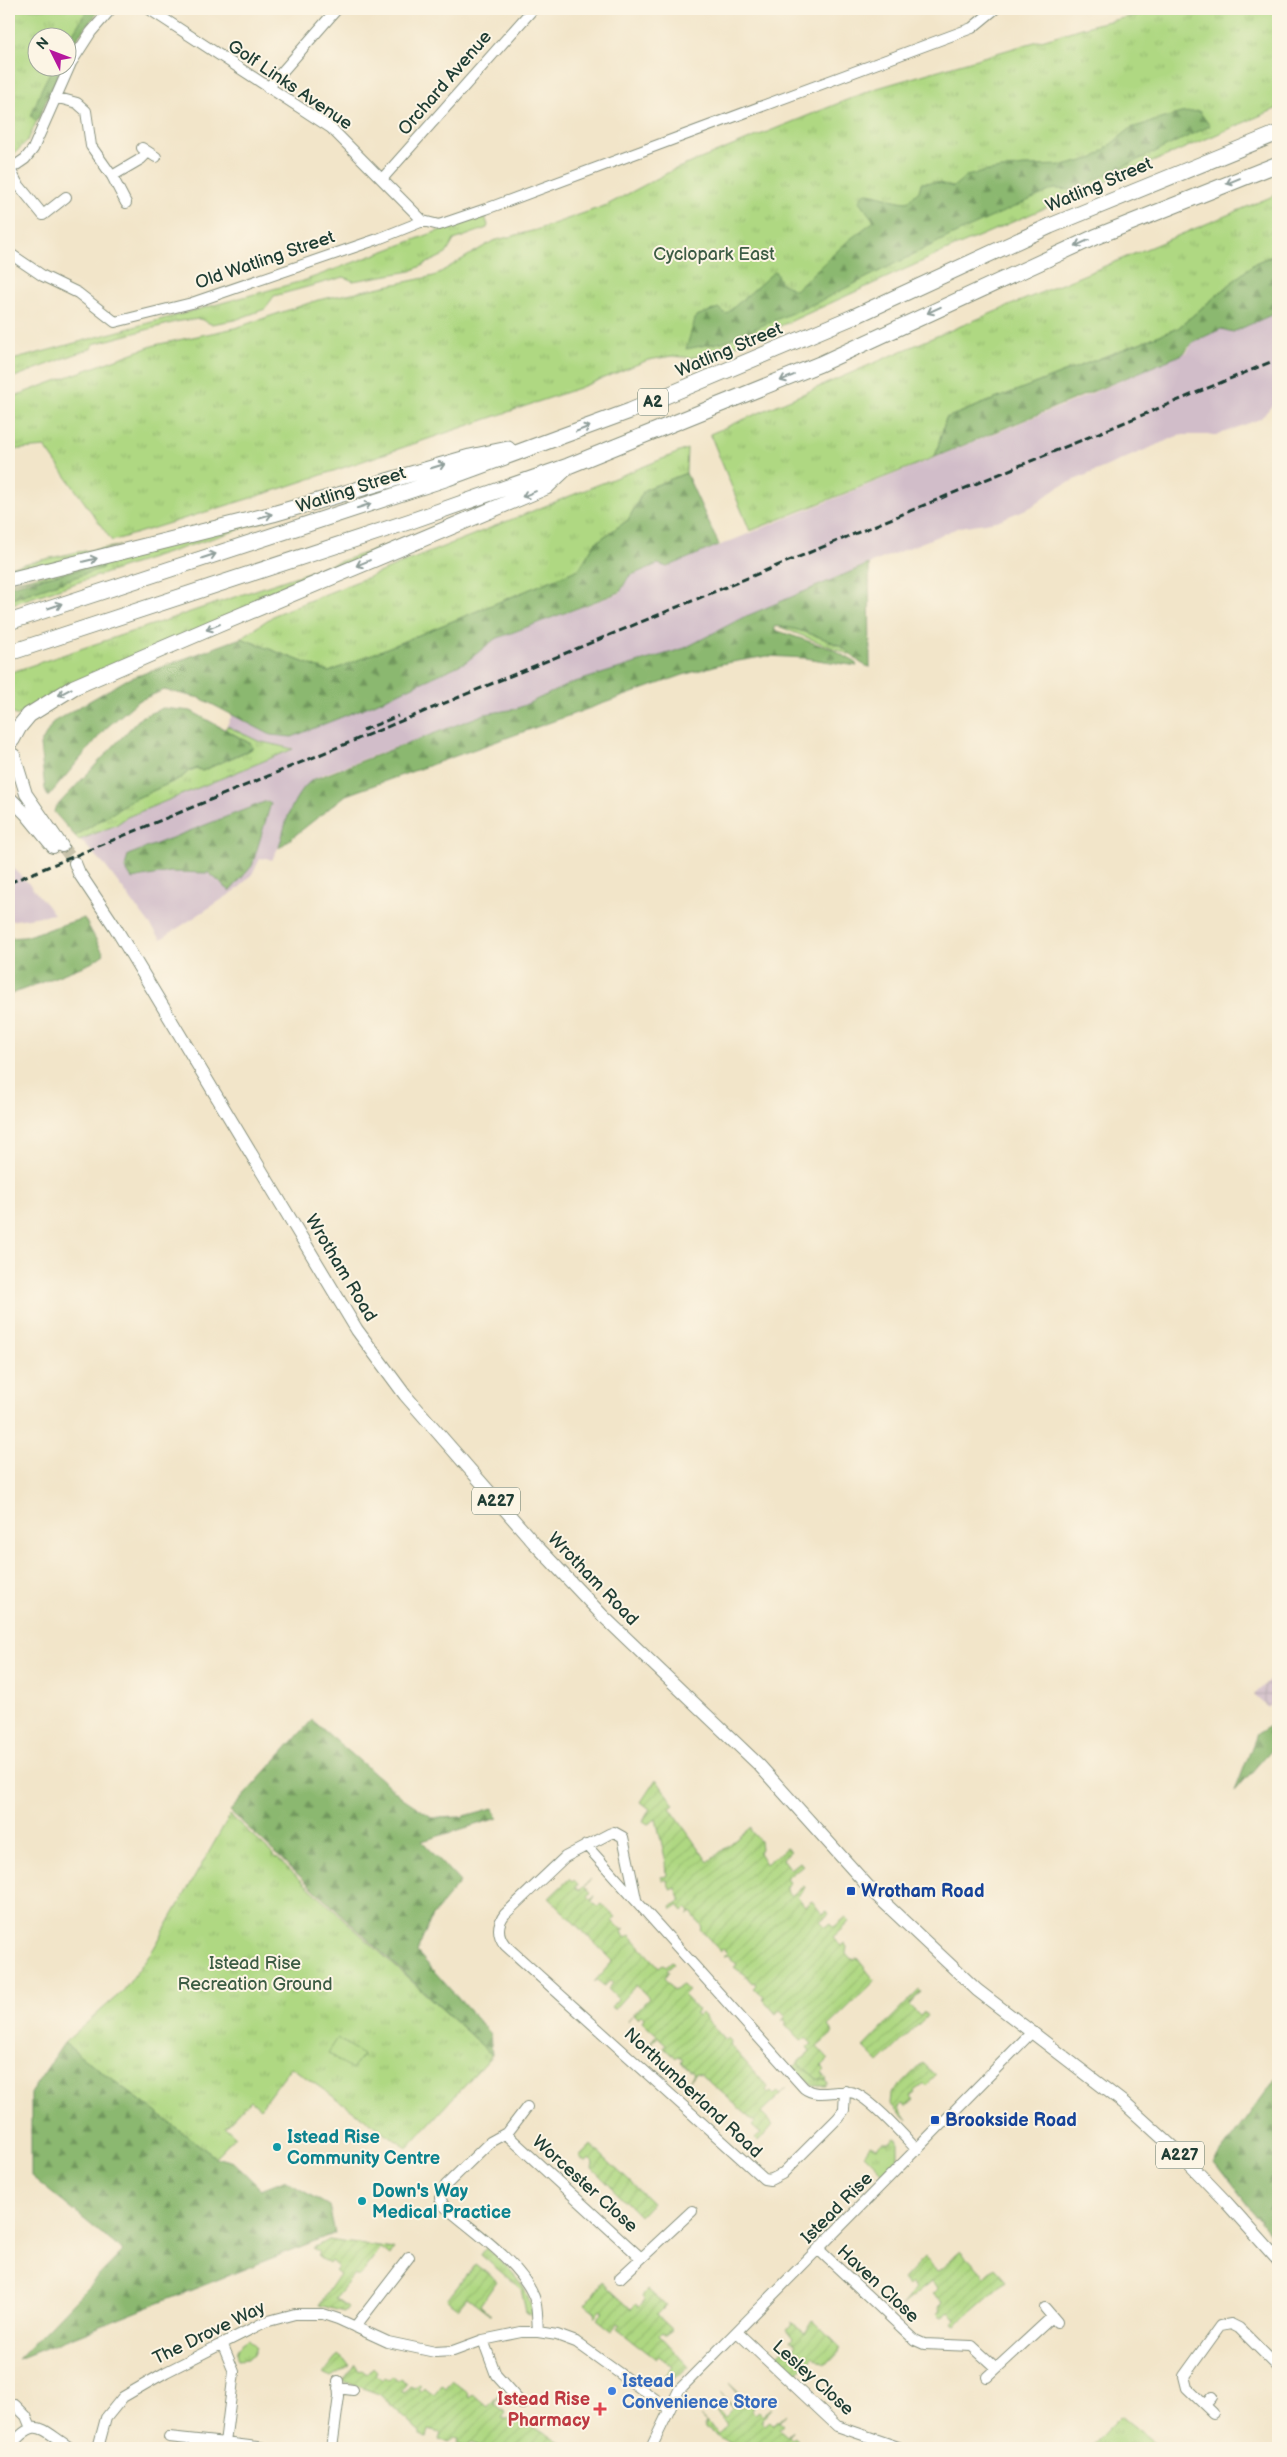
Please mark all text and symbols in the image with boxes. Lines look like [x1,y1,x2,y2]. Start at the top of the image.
street label: Orchard Avenue [394,26,496,139]
north arrow [28,28,78,78]
text: N [33,34,53,53]
street label: Golf Links Avenue [224,36,357,135]
street label: Watling Street [1043,153,1156,217]
one-way arrow [1226,177,1241,186]
street label: Old Watling Street [193,226,338,294]
one-way arrow [1075,239,1090,248]
park label: Cyclopark East [653,244,775,265]
one-way arrow [927,306,942,315]
street label: Watling Street [673,318,786,382]
one-way arrow [780,373,795,383]
road number: A2 [638,388,668,416]
one-way arrow [575,424,590,433]
one-way arrow [429,461,445,471]
street label: Watling Street [294,462,409,518]
one-way arrow [522,490,537,500]
one-way arrow [356,501,371,510]
one-way arrow [256,511,272,520]
one-way arrow [201,550,217,560]
one-way arrow [82,555,98,564]
one-way arrow [356,559,371,569]
one-way arrow [46,601,62,610]
one-way arrow [206,622,221,632]
one-way arrow [58,688,73,697]
street label: Wrotham Road [301,1211,381,1325]
road number: A227 [472,1488,520,1514]
street label: Wrotham Road [543,1528,643,1630]
place label: Wrotham Road [861,1881,984,1902]
marker: Wrotham Road [845,1885,857,1897]
park label: Istead Rise Recreation Ground [177,1953,333,1995]
street label: Northumberland Road [620,2024,766,2162]
place label: Brookside Road [945,2110,1077,2131]
marker: Brookside Road [929,2114,941,2126]
place label: Istead Rise Community Centre [287,2127,440,2169]
street label: Worcester Close [528,2131,642,2237]
marker: Istead Rise Community Centre [271,2141,283,2153]
road number: A227 [1156,2142,1204,2168]
street label: Istead Rise [797,2168,877,2248]
place label: Down's Way Medical Practice [372,2181,511,2223]
marker: Down's Way Medical Practice [356,2195,368,2207]
street label: Haven Close [833,2241,923,2327]
street label: The Drove Way [149,2296,269,2369]
street label: Lesley Close [768,2336,858,2420]
place label: Istead Convenience Store [622,2371,778,2413]
marker: Istead Convenience Store [606,2385,618,2397]
place label: Istead Rise Pharmacy [497,2389,591,2431]
marker: Istead Rise Pharmacy [594,2403,606,2415]

